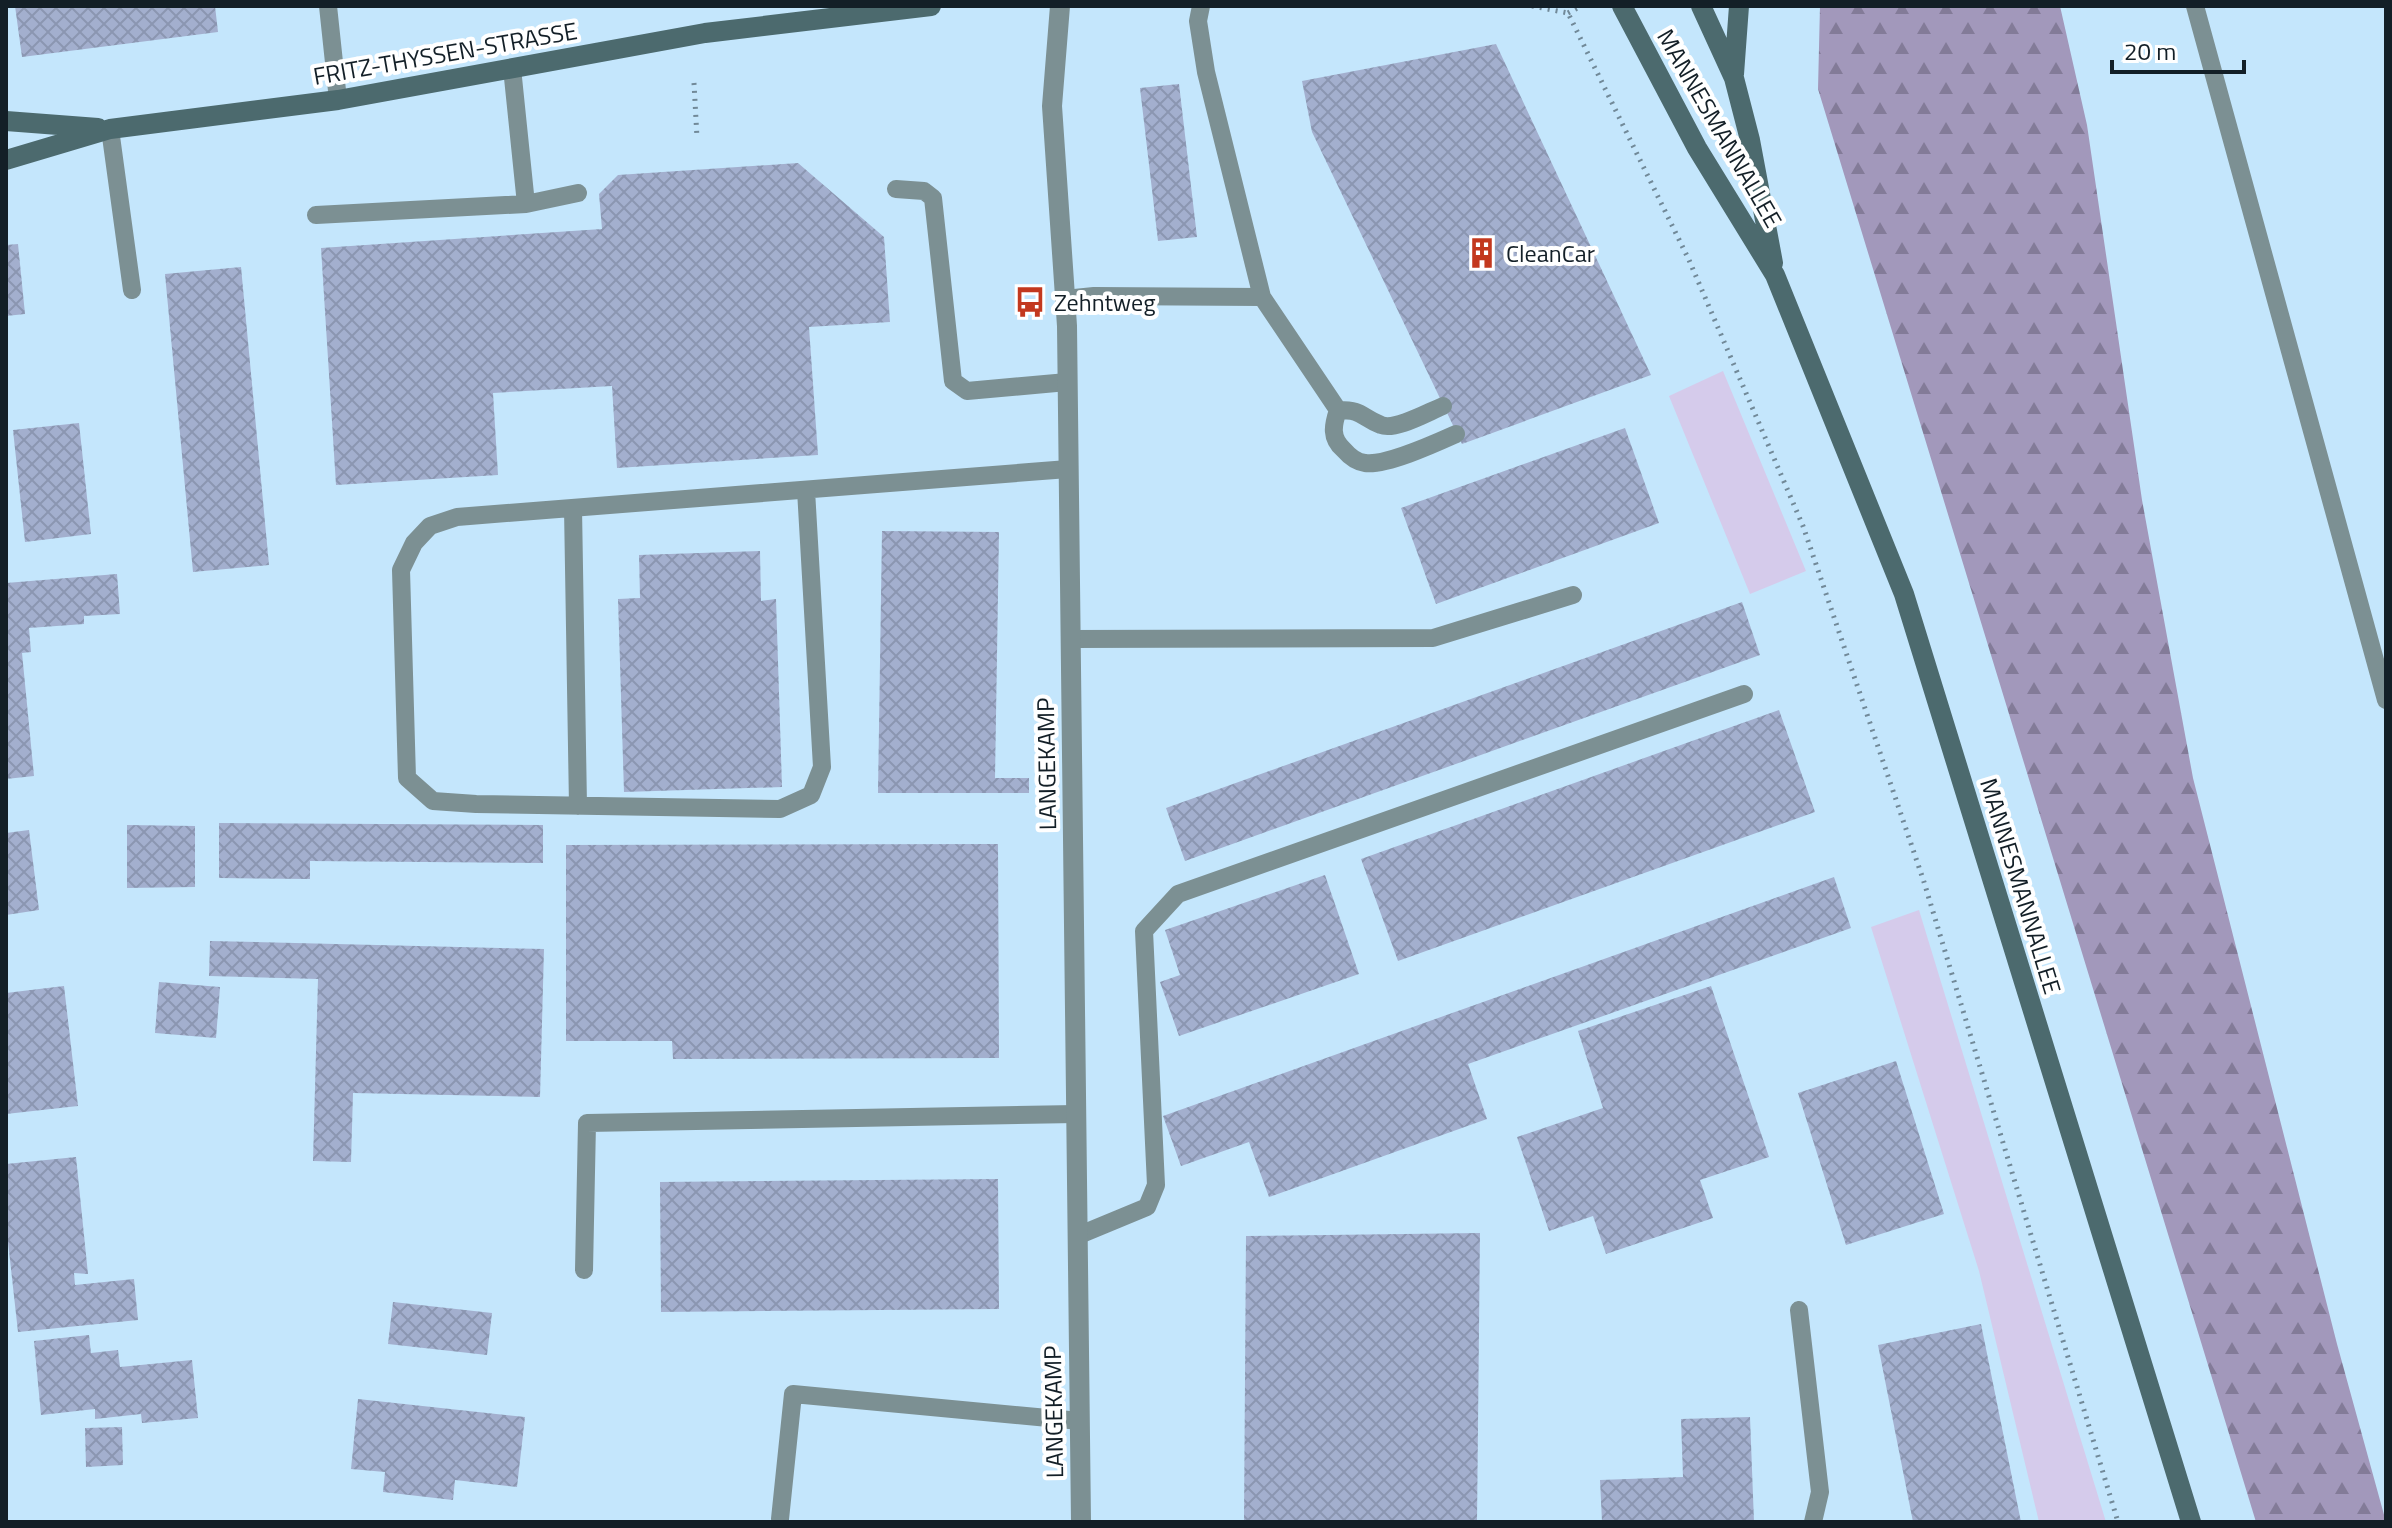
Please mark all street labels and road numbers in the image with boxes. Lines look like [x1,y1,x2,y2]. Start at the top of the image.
street label: FRITZ-THYSSEN-STRASSE [310,12,580,94]
street label: MANNESMANNALLEE [1648,22,1792,234]
street label: LANGEKAMP [1027,697,1065,831]
street label: MANNESMANNALLEE [1971,774,2071,998]
street label: LANGEKAMP [1034,1345,1072,1479]

